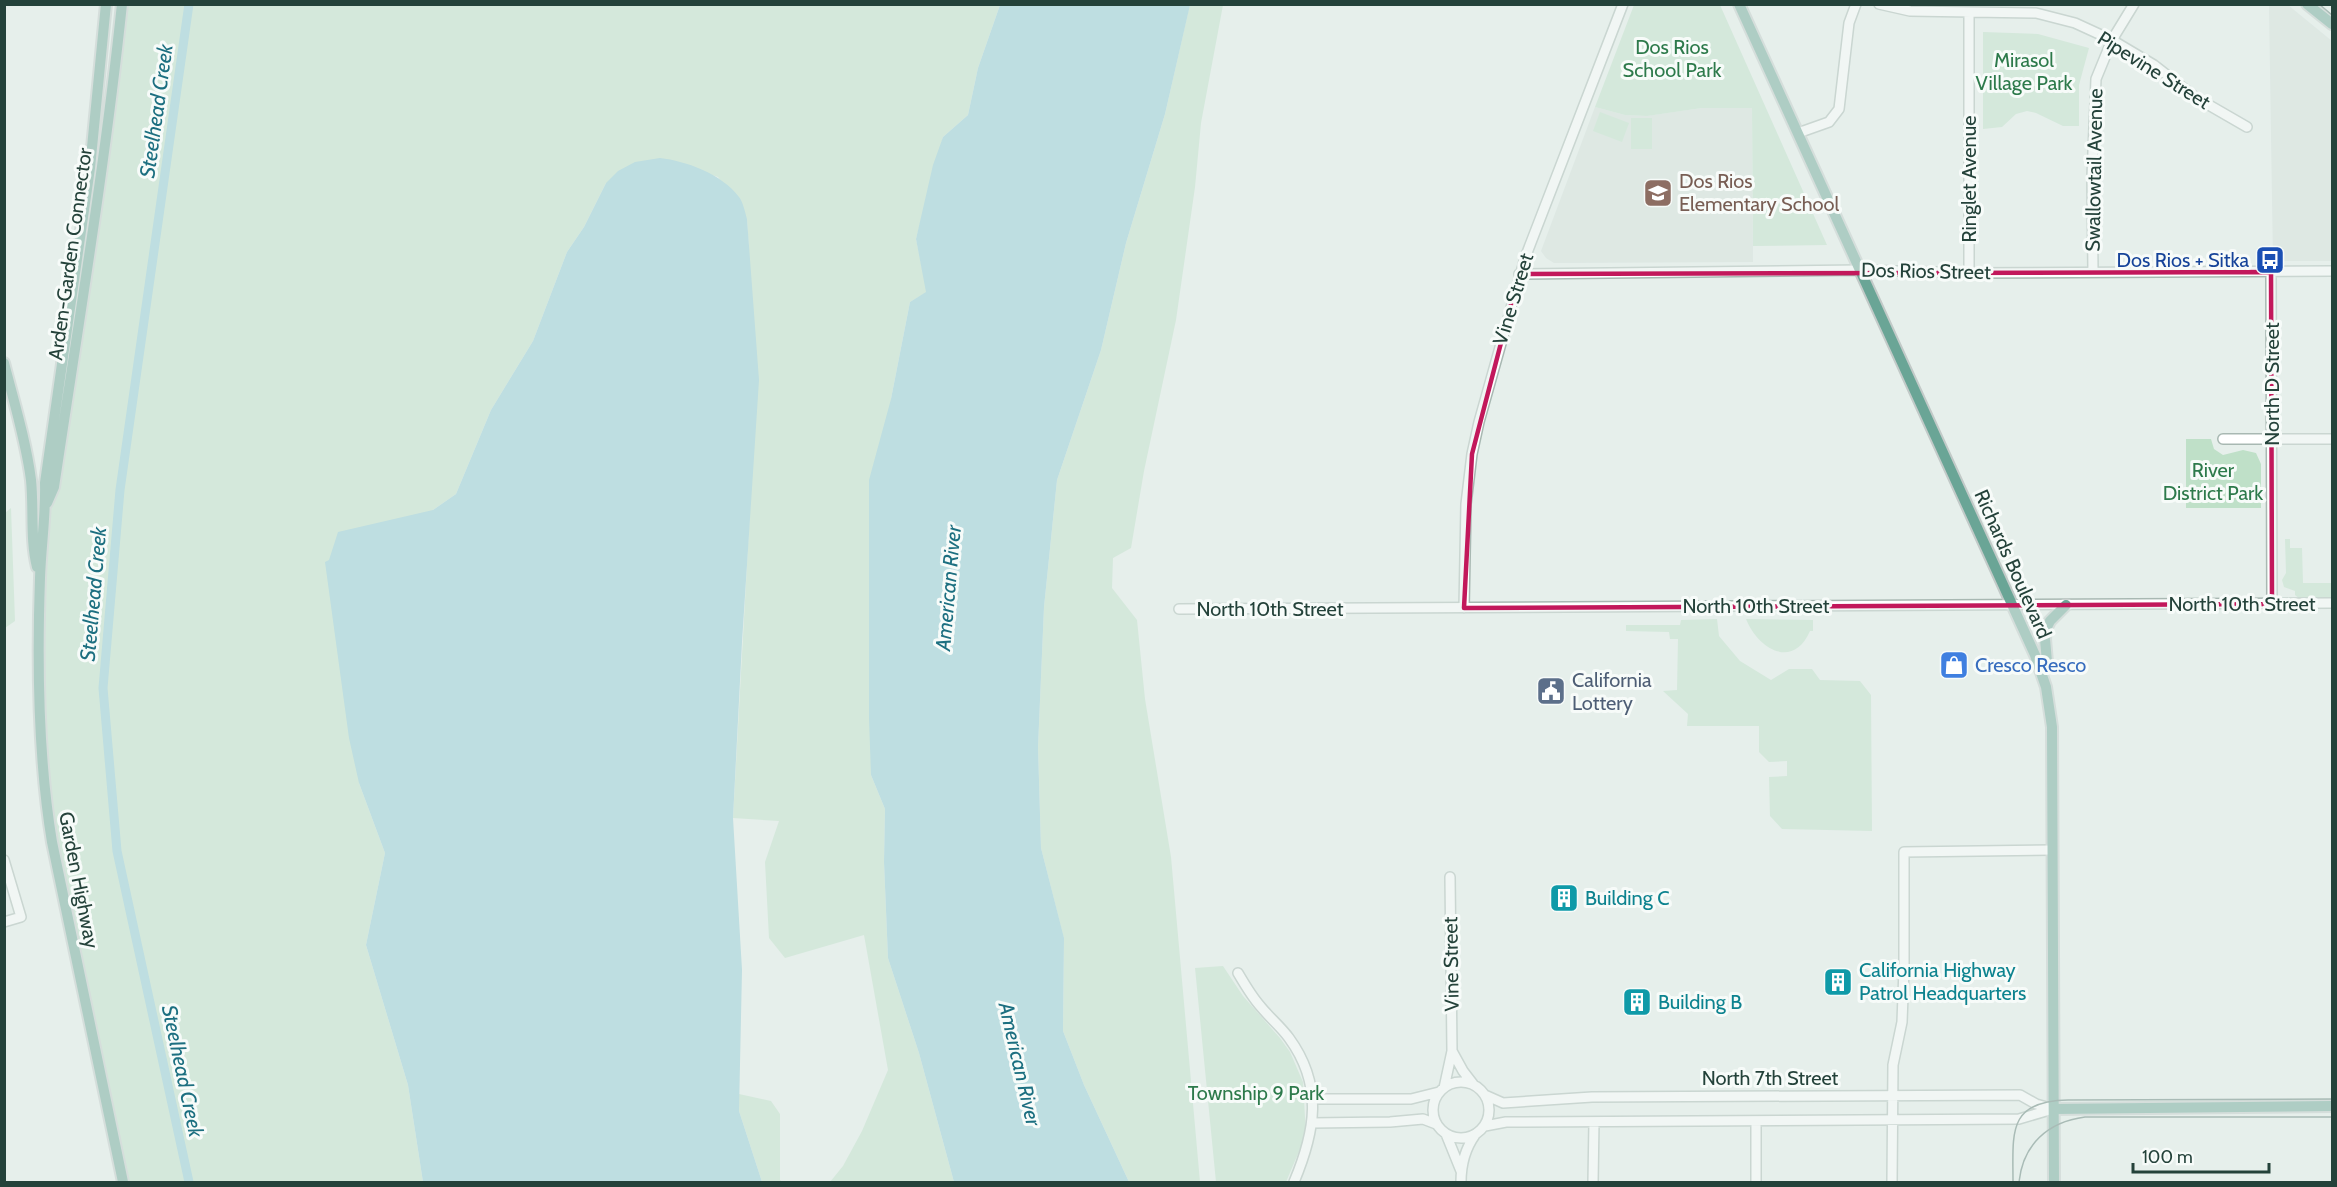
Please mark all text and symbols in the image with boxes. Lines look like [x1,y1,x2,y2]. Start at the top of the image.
street label: Pipevine Street [2093,26,2215,114]
park label: Dos Rios School Park [1623,35,1721,82]
water label: Steelhead Creek [134,42,178,179]
park label: Mirasol Village Park [1975,48,2073,95]
street label: Swallowtail Avenue [2081,88,2107,252]
street label: Ringlet Avenue [1957,116,1981,242]
street label: Arden-Garden Connector [43,146,97,362]
place label: Dos Rios Elementary School [1679,169,1840,216]
school or university icon: Dos Rios Elementary School [1642,177,1674,209]
bus stop icon: Dos Rios + Sitka [2254,244,2286,276]
place label: Dos Rios + Sitka [2117,248,2249,272]
street label: Vine Street [1488,250,1538,348]
street label: Dos Rios Street [1861,258,1991,284]
street label: North D Street [2260,322,2284,446]
park label: River District Park [2163,458,2263,505]
street label: Richards Boulevard [1969,486,2057,642]
water label: American River [930,523,966,653]
water label: Steelhead Creek [75,525,111,662]
street label: North 10th Street [2168,592,2316,616]
street label: North 10th Street [1682,594,1830,618]
street label: North 10th Street [1196,597,1344,621]
shop icon: Cresco Resco [1938,649,1970,681]
place label: Cresco Resco [1975,653,2086,677]
place label: California Lottery [1572,668,1652,715]
public building icon: California Lottery [1535,675,1567,707]
street label: Garden Highway [54,810,104,950]
building icon: Building C [1548,882,1580,914]
place label: Building C [1585,886,1669,910]
street label: Vine Street [1438,916,1464,1012]
place label: California Highway Patrol Headquarters [1859,958,2026,1005]
building icon: California Highway Patrol Headquarters [1822,966,1854,998]
building icon: Building B [1621,986,1653,1018]
place label: Building B [1658,990,1742,1014]
water label: American River [993,999,1047,1130]
water label: Steelhead Creek [157,1003,209,1140]
street label: North 7th Street [1702,1066,1839,1090]
park label: Township 9 Park [1188,1081,1324,1105]
scale bar [2133,1136,2270,1174]
text: 100 m [2142,1146,2193,1168]

